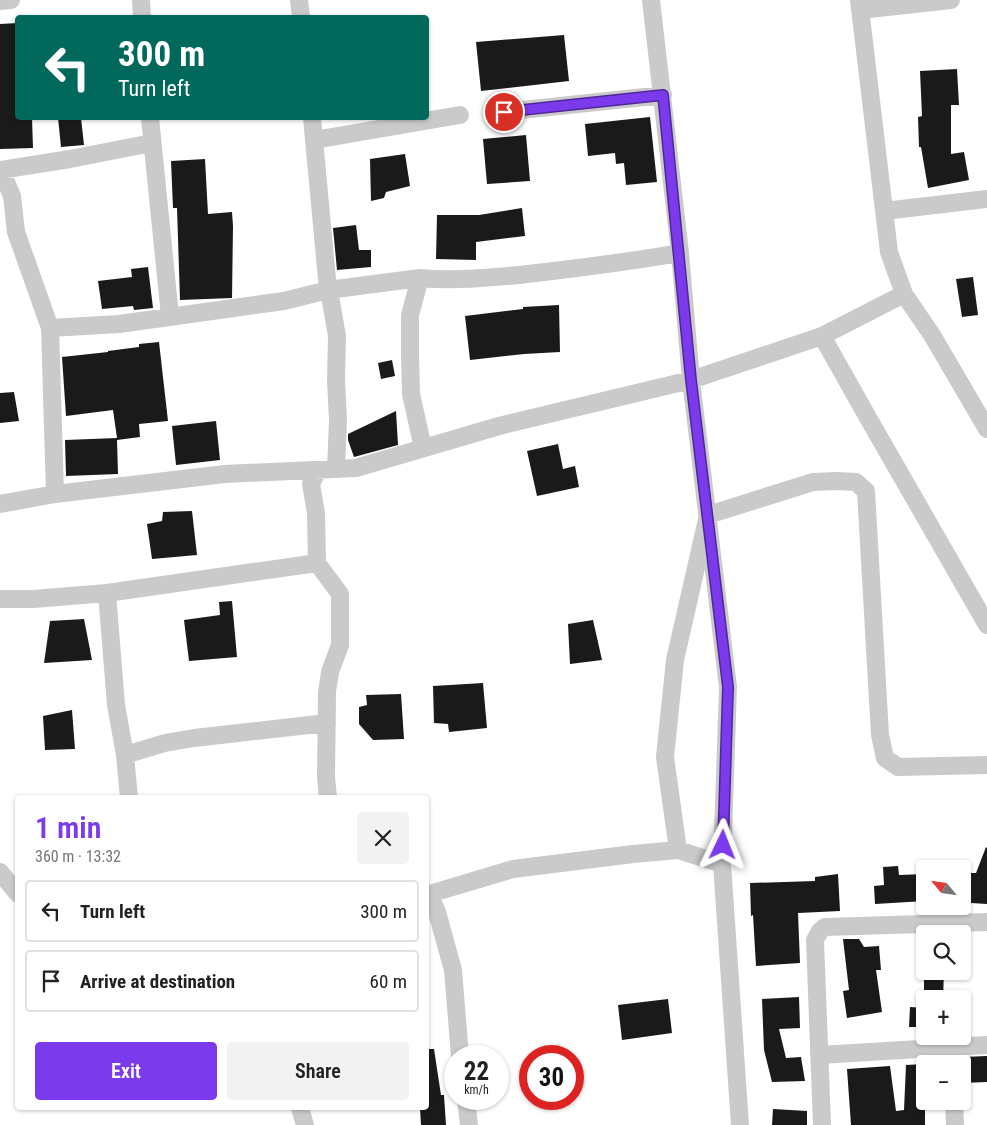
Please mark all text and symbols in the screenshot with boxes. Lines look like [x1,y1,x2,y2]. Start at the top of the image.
text: 300 m [118,34,205,75]
icon: left [35,35,100,100]
text: Turn left [118,76,190,101]
pin [483,91,525,133]
icon: arrive [490,98,518,126]
text: 1 min [35,810,101,845]
button: close [357,812,409,864]
position arrow [696,818,748,870]
text: 360 m · 13:32 [35,847,121,866]
north arrow [916,860,971,915]
map controls [916,860,971,1110]
icon: left [37,897,65,925]
text: Turn left [80,900,145,923]
text: 300 m [360,900,407,923]
button: search [916,925,971,980]
icon: arrive [37,967,65,995]
text: Arrive at destination [80,970,235,993]
text: 60 m [370,970,407,993]
button: + [916,990,971,1045]
button: Exit [35,1042,217,1100]
button: Share [227,1042,409,1100]
speed limit sign: 30 [519,1045,584,1110]
button: − [916,1055,971,1110]
text: 22 [464,1057,489,1086]
text: km/h [464,1083,489,1097]

